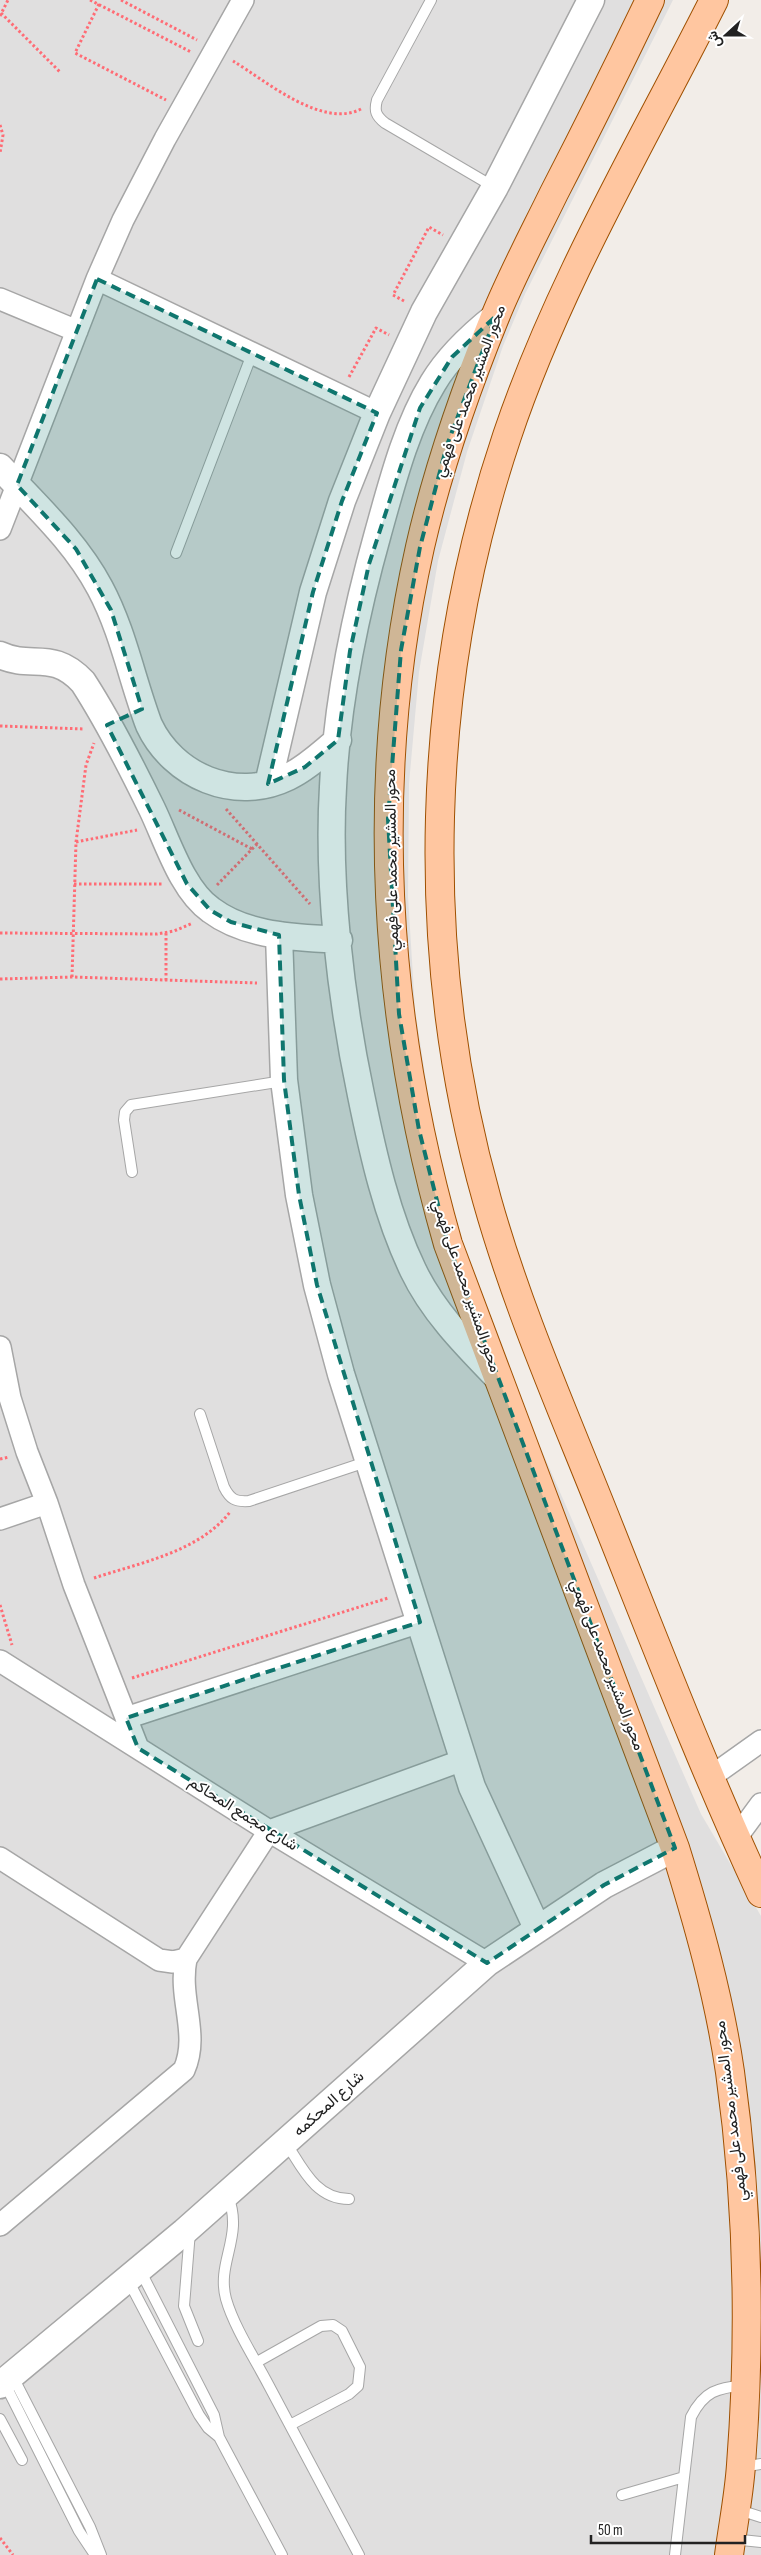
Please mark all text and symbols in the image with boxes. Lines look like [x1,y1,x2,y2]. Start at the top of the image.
north arrow [701,10,751,60]
text: ش [703,28,725,50]
street label: محور المشير محمد على فهمي [430,302,513,481]
street label: محور المشير محمد على فهمي [381,769,406,951]
street label: محور المشير محمد على فهمي [425,1197,505,1376]
street label: محور المشير محمد على فهمي [563,1577,648,1754]
street label: شارع مجمع المحاكم [184,1773,301,1856]
street label: محور المشير محمد على فهمي [710,2019,754,2202]
street label: شارع المحكمه [290,2067,369,2142]
scale bar [591,2512,745,2544]
text: 50 m [598,2521,623,2540]

